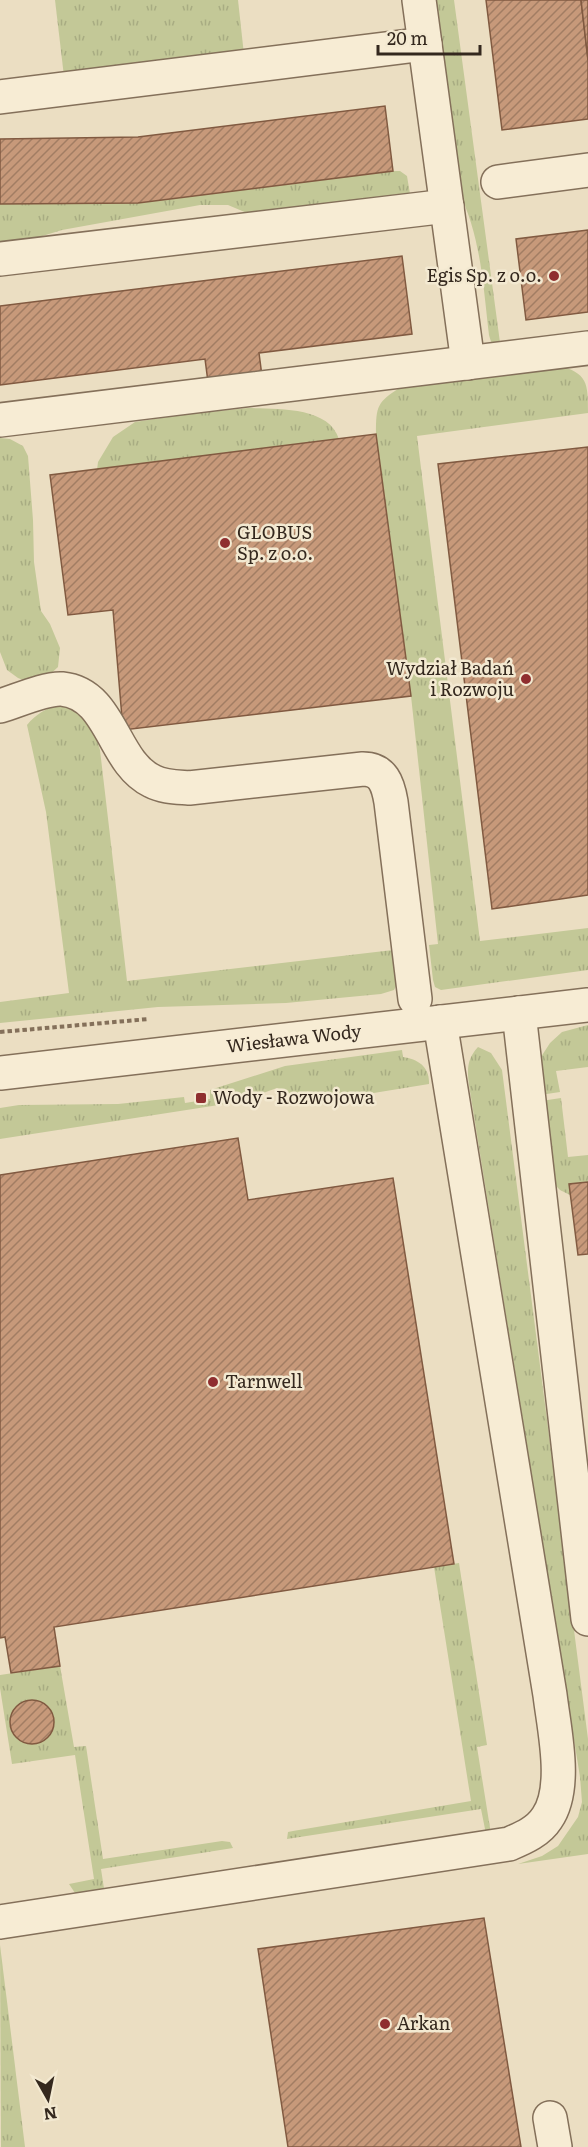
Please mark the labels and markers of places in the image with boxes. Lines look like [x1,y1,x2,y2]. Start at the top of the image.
place label: Egis Sp. z o.o. [427,261,542,288]
marker: Egis Sp. z o.o. [547,269,561,283]
place label: GLOBUS Sp. z o.o. [237,518,313,566]
marker: GLOBUS Sp. z o.o. [218,536,232,550]
place label: Wydział Badań i Rozwoju [386,654,514,702]
marker: Wydział Badań i Rozwoju [519,672,533,686]
place label: Wody - Rozwojowa [213,1083,375,1110]
marker: Wody - Rozwojowa [194,1091,208,1105]
place label: Tarnwell [225,1367,303,1394]
marker: Tarnwell [206,1375,220,1389]
place label: Arkan [397,2009,451,2036]
marker: Arkan [378,2017,392,2031]

